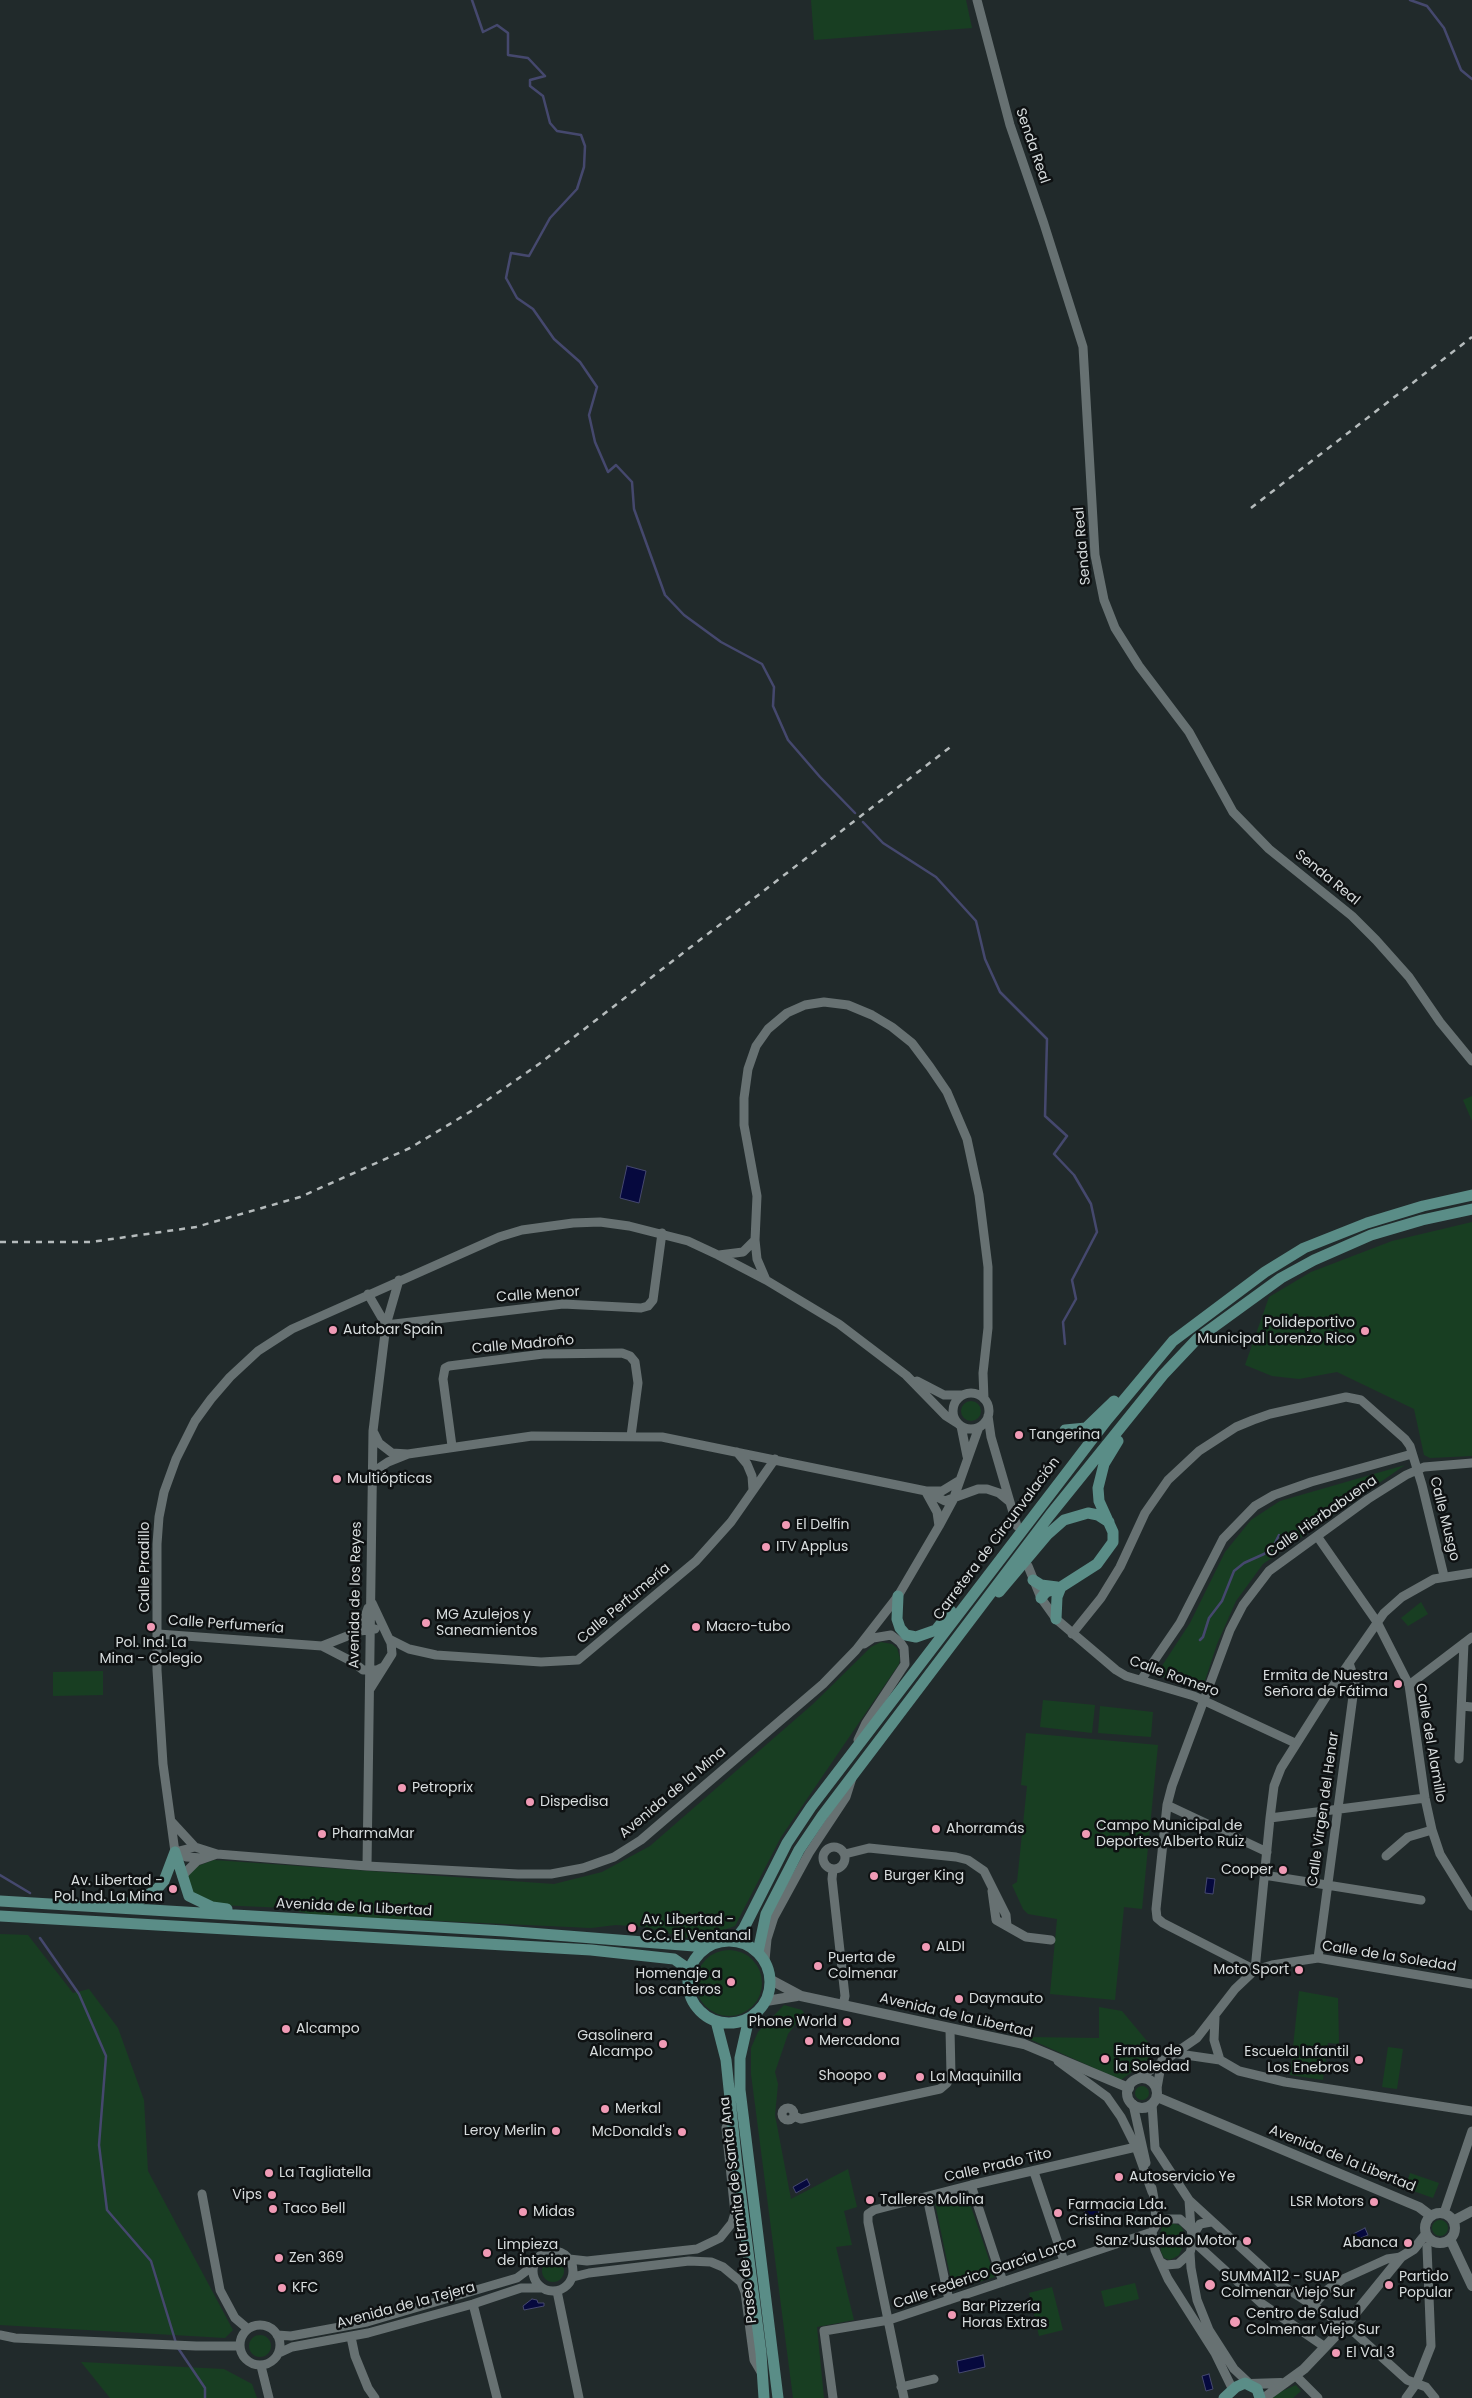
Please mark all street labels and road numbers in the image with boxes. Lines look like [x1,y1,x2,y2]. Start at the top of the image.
street label: Senda Real [1011,106,1053,186]
street label: Senda Real [1071,506,1095,586]
street label: Senda Real [1291,847,1363,909]
street label: Calle Menor [496,1284,580,1306]
street label: Calle Madroño [471,1332,575,1358]
street label: Carretera de Circunvalación [930,1454,1064,1624]
street label: Calle Hierbabuena [1263,1473,1381,1561]
street label: Calle Musgo [1425,1475,1463,1563]
street label: Calle Pradillo [137,1521,153,1613]
street label: Avenida de los Reyes [346,1521,366,1669]
street label: Calle Perfumería [574,1560,674,1648]
street label: Calle Perfumería [167,1613,285,1637]
street label: Calle Romero [1127,1653,1221,1701]
street label: Calle del Alamillo [1411,1682,1449,1804]
street label: Calle Virgen del Henar [1305,1731,1343,1887]
street label: Avenida de la Mina [616,1744,730,1842]
street label: Avenida de la Libertad [275,1896,433,1920]
street label: Calle de la Soledad [1321,1938,1457,1976]
street label: Avenida de la Libertad [878,1990,1034,2042]
street label: Paseo de la Ermita de Santa Ana [717,2096,761,2324]
street label: Avenida de la Libertad [1266,2122,1418,2196]
street label: Calle Prado Tito [943,2145,1053,2187]
street label: Calle Federico García Lorca [891,2235,1079,2313]
street label: Avenida de la Tejera [335,2279,477,2333]

